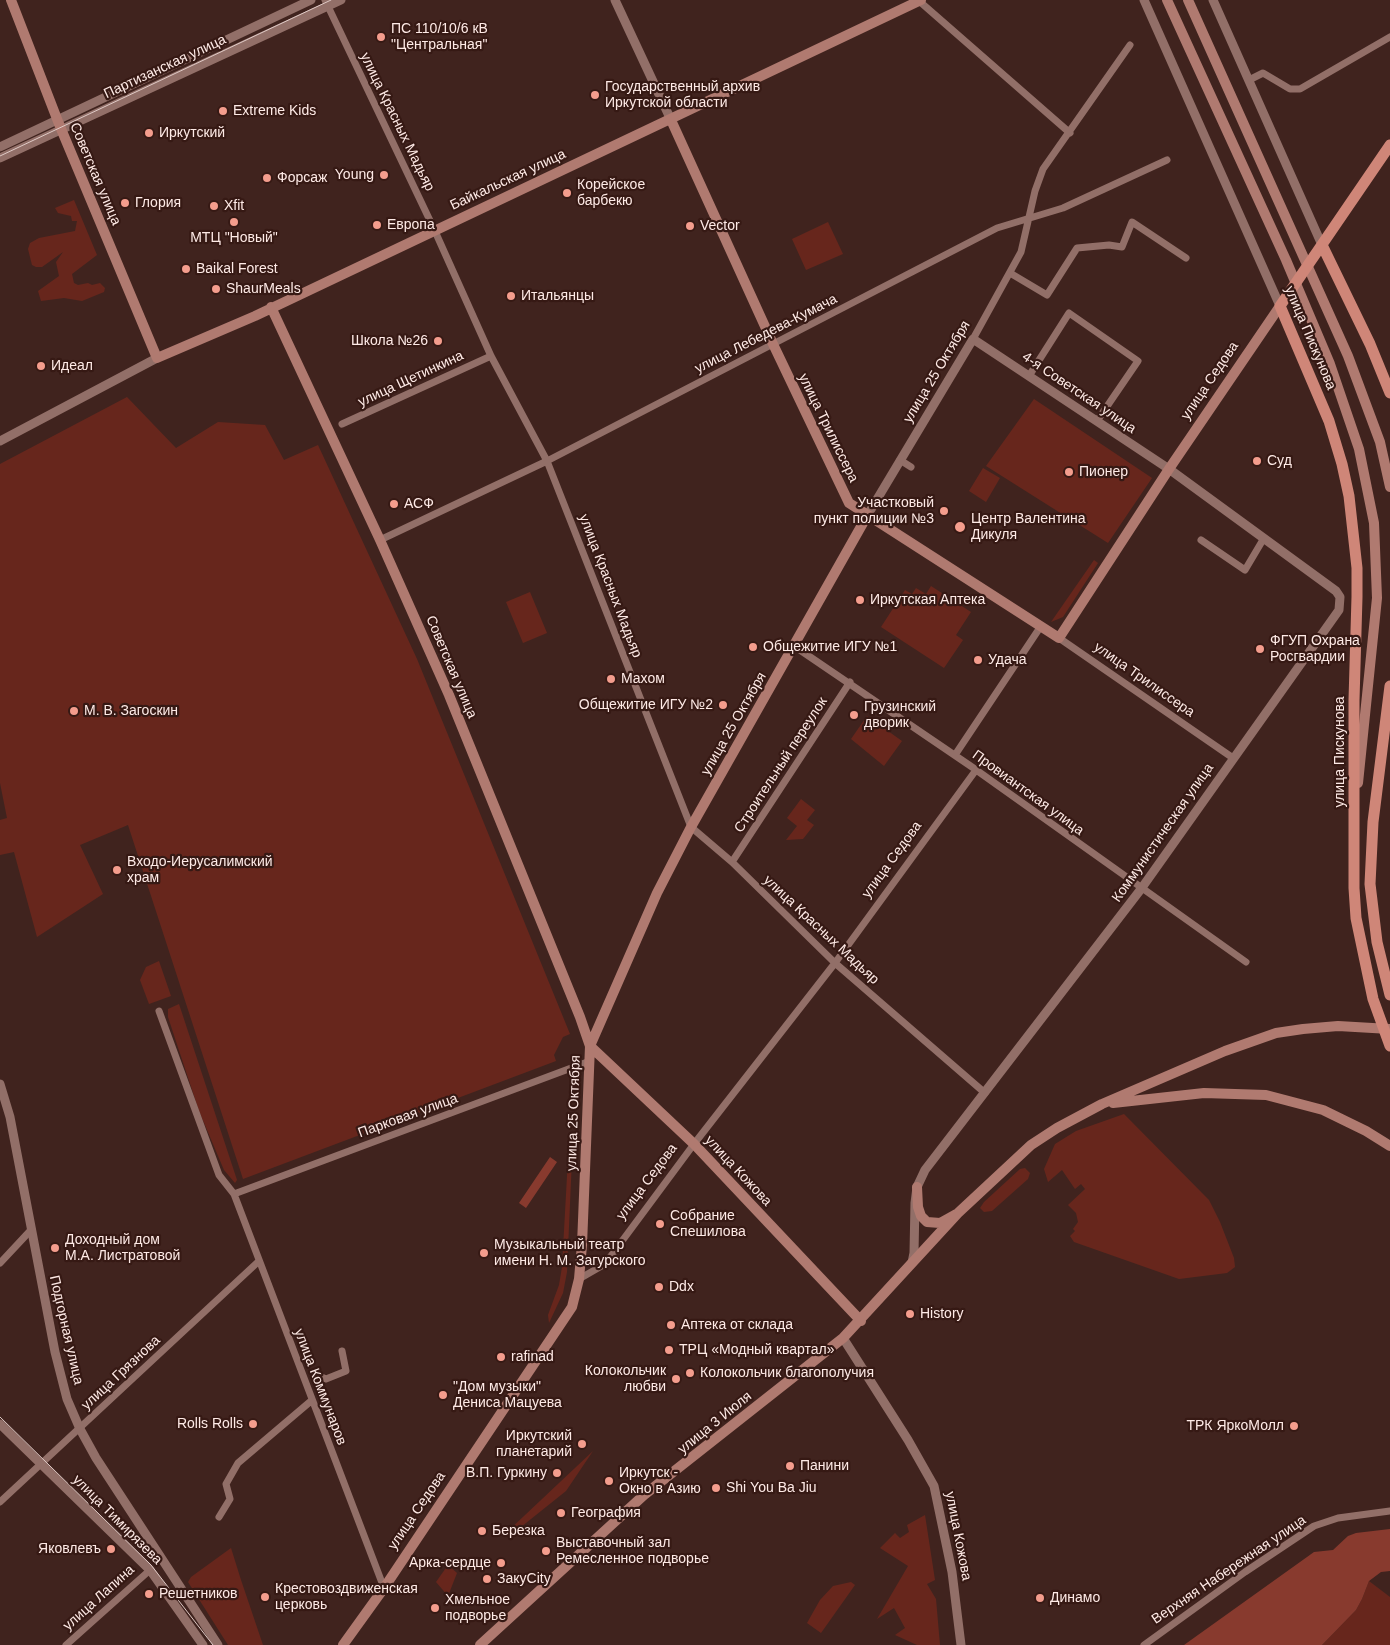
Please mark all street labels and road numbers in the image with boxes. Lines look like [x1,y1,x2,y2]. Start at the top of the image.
street label: Партизанская улица [101,31,229,103]
street label: улица Красных Мадьяр [356,50,438,194]
street label: Советская улица [66,120,124,228]
street label: Байкальская улица [448,146,568,214]
street label: улица Пискунова [1281,284,1339,392]
street label: улица Лебедева-Кумача [692,291,840,377]
street label: улица 25 Октября [900,318,974,426]
street label: улица Седова [1178,339,1242,423]
street label: улица Щетинкина [356,347,466,411]
street label: 4-я Советская улица [1019,349,1139,437]
street label: улица Трилиссера [794,371,862,485]
street label: улица Красных Мадьяр [575,512,645,660]
street label: Советская улица [422,613,480,721]
street label: улица Трилиссера [1090,639,1198,721]
street label: улица 25 Октября [698,669,770,779]
street label: Строительный переулок [731,694,831,836]
street label: улица Пискунова [1332,696,1348,808]
street label: Провиантская улица [969,747,1087,839]
street label: Коммунистическая улица [1109,760,1217,906]
street label: улица Седова [858,818,926,902]
street label: улица Красных Мадьяр [760,872,882,988]
street label: улица 25 Октября [564,1055,584,1171]
street label: Парковая улица [356,1090,460,1142]
street label: улица Кожова [701,1132,775,1210]
street label: улица Седова [613,1141,681,1223]
street label: Подгорная улица [45,1274,87,1386]
street label: улица Коммунаров [290,1326,350,1448]
street label: улица Грязнова [78,1332,164,1414]
street label: улица 3 Июля [675,1388,755,1458]
street label: улица Седова [385,1469,449,1553]
street label: улица Тимирязева [69,1472,165,1568]
street label: улица Кожова [941,1490,975,1582]
street label: Верхняя Набережная улица [1149,1512,1309,1628]
street label: улица Лапина [60,1562,138,1634]

